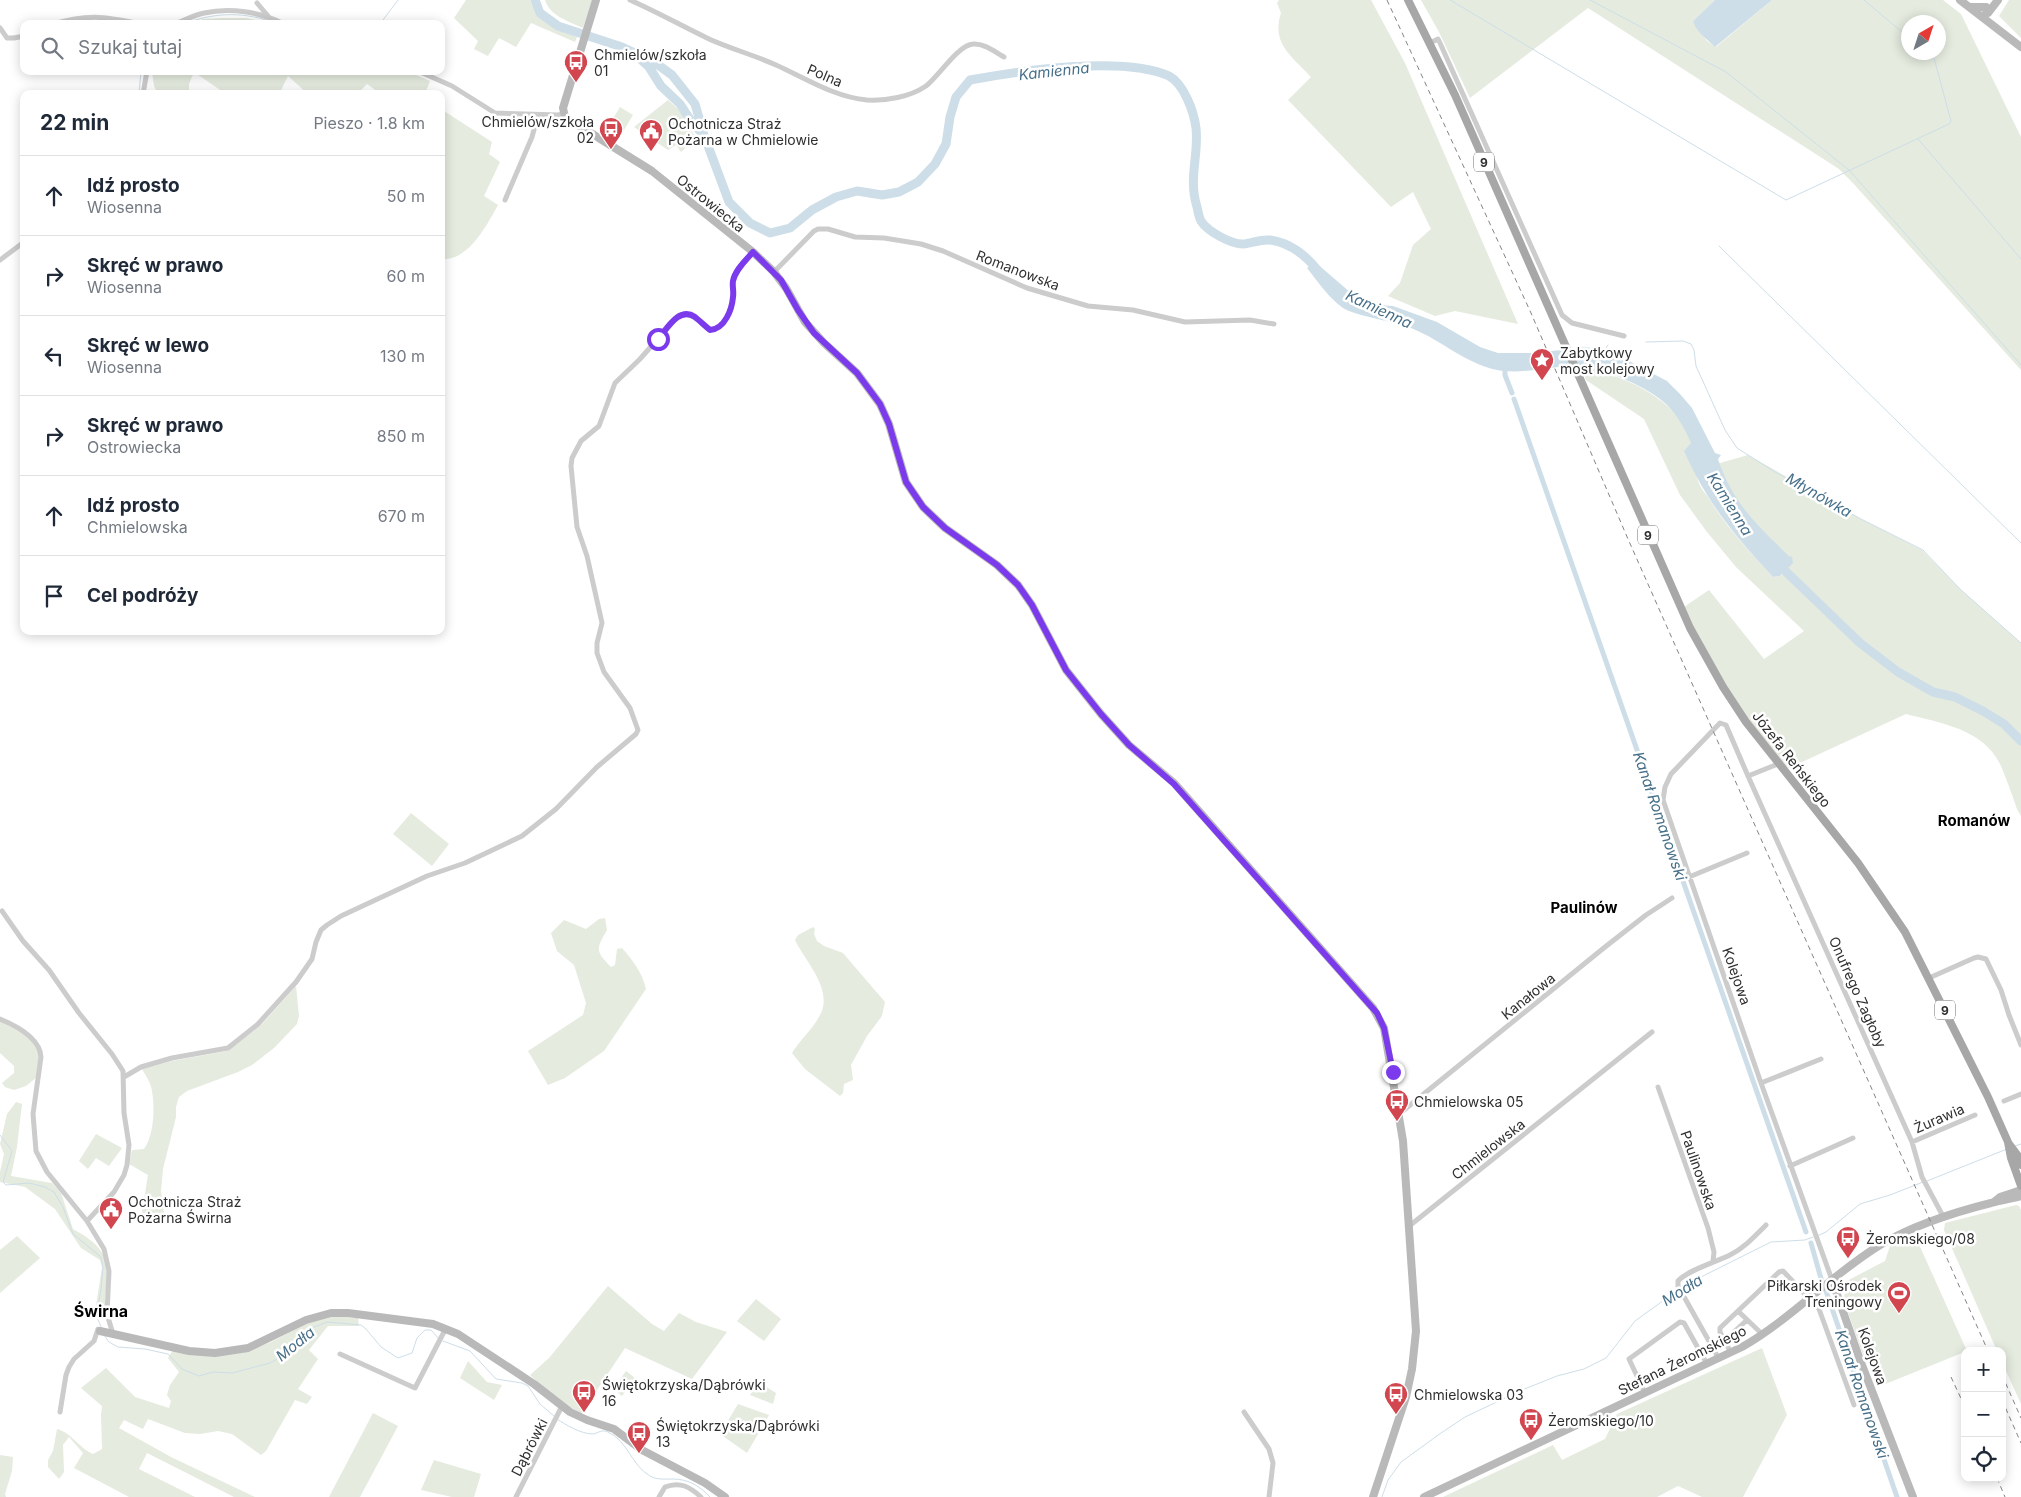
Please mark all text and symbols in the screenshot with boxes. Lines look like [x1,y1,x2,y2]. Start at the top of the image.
north arrow [1901,15,1946,60]
search box [20,20,445,75]
icon: search [38,34,66,62]
text: Szukaj tutaj [78,36,182,59]
place label: Chmielów/szkoła 01 [594,46,707,79]
bus stop icon: Chmielów/szkoła 01 [563,49,589,83]
water label: Kamienna [1018,58,1090,84]
street label: Polna [805,60,845,90]
text: 22 min [40,110,109,135]
text: Pieszo · 1.8 km [313,113,425,133]
place label: Chmielów/szkoła 02 [482,113,594,146]
place label: Ochotnicza Straż Pożarna w Chmielowie [668,115,818,148]
bus stop icon: Chmielów/szkoła 02 [598,116,624,150]
public building icon: Ochotnicza Straż Pożarna w Chmielowie [638,118,664,152]
road number: 9 [1474,152,1494,172]
street label: Ostrowiecka [674,170,748,236]
text: Idź prosto [87,174,180,197]
icon: ahead [40,182,68,210]
text: 50 m [387,186,425,206]
text: Wiosenna [87,197,162,217]
street label: Romanowska [974,246,1062,294]
text: Skręć w prawo [87,254,223,277]
icon: right [40,262,68,290]
text: 60 m [386,266,425,286]
text: Wiosenna [87,277,162,297]
water label: Kamienna [1343,285,1415,333]
route start [647,328,670,351]
text: Skręć w lewo [87,334,209,357]
icon: left [40,342,68,370]
place label: Zabytkowy most kolejowy [1560,344,1655,377]
text: 130 m [380,346,425,366]
place icon: Zabytkowy most kolejowy [1529,347,1555,381]
text: Wiosenna [87,357,162,377]
text: Skręć w prawo [87,414,223,437]
icon: right [40,422,68,450]
text: 850 m [377,426,425,446]
text: Ostrowiecka [87,437,181,457]
water label: Kamienna [1703,469,1757,539]
water label: Młynówka [1783,469,1855,521]
text: Idź prosto [87,494,180,517]
icon: ahead [40,502,68,530]
text: 670 m [378,506,425,526]
text: Chmielowska [87,517,188,537]
road number: 9 [1638,526,1658,544]
icon: arrive [40,582,68,610]
text: Cel podróży [87,584,199,607]
street label: Józefa Reńskiego [1749,707,1835,811]
water label: Kanał Romanowski [1629,749,1691,883]
district label: Romanów [1938,811,2010,830]
district label: Paulinów [1551,898,1618,917]
street label: Onufrego Zagłoby [1826,934,1890,1050]
street label: Kolejowa [1719,945,1755,1007]
street label: Kanałowa [1498,969,1558,1023]
road number: 9 [1935,1000,1955,1020]
route end [1382,1061,1405,1084]
bus stop icon: Chmielowska 05 [1384,1088,1410,1122]
place label: Chmielowska 05 [1414,1093,1524,1110]
street label: Żurawia [1911,1100,1967,1136]
street label: Chmielowska [1448,1115,1528,1183]
street label: Paulinowska [1678,1128,1720,1212]
place label: Ochotnicza Straż Pożarna Świrna [128,1193,241,1226]
public building icon: Ochotnicza Straż Pożarna Świrna [98,1196,124,1230]
bus stop icon: Żeromskiego/08 [1835,1225,1861,1259]
place label: Żeromskiego/08 [1866,1230,1975,1247]
water label: Modła [1658,1270,1706,1310]
place label: Piłkarski Ośrodek Treningowy [1767,1277,1882,1310]
sports icon: Piłkarski Ośrodek Treningowy [1886,1280,1912,1314]
district label: Świrna [74,1301,128,1321]
street label: Stefana Żeromskiego [1615,1322,1749,1398]
water label: Modła [272,1323,318,1365]
street label: Kolejowa [1855,1325,1891,1387]
water label: Kanał Romanowski [1831,1327,1893,1461]
map controls [1961,1347,2006,1482]
button: + [1961,1347,2006,1392]
place label: Świętokrzyska/Dąbrówki 16 [602,1376,766,1409]
bus stop icon: Świętokrzyska/Dąbrówki 16 [571,1379,597,1413]
bus stop icon: Chmielowska 03 [1383,1381,1409,1415]
place label: Chmielowska 03 [1414,1386,1524,1403]
button: − [1961,1392,2006,1437]
bus stop icon: Żeromskiego/10 [1518,1407,1544,1441]
place label: Żeromskiego/10 [1548,1412,1654,1429]
street label: Dąbrówki [507,1415,551,1479]
place label: Świętokrzyska/Dąbrówki 13 [656,1417,820,1450]
bus stop icon: Świętokrzyska/Dąbrówki 13 [626,1420,652,1454]
button: locate [1961,1437,2006,1482]

